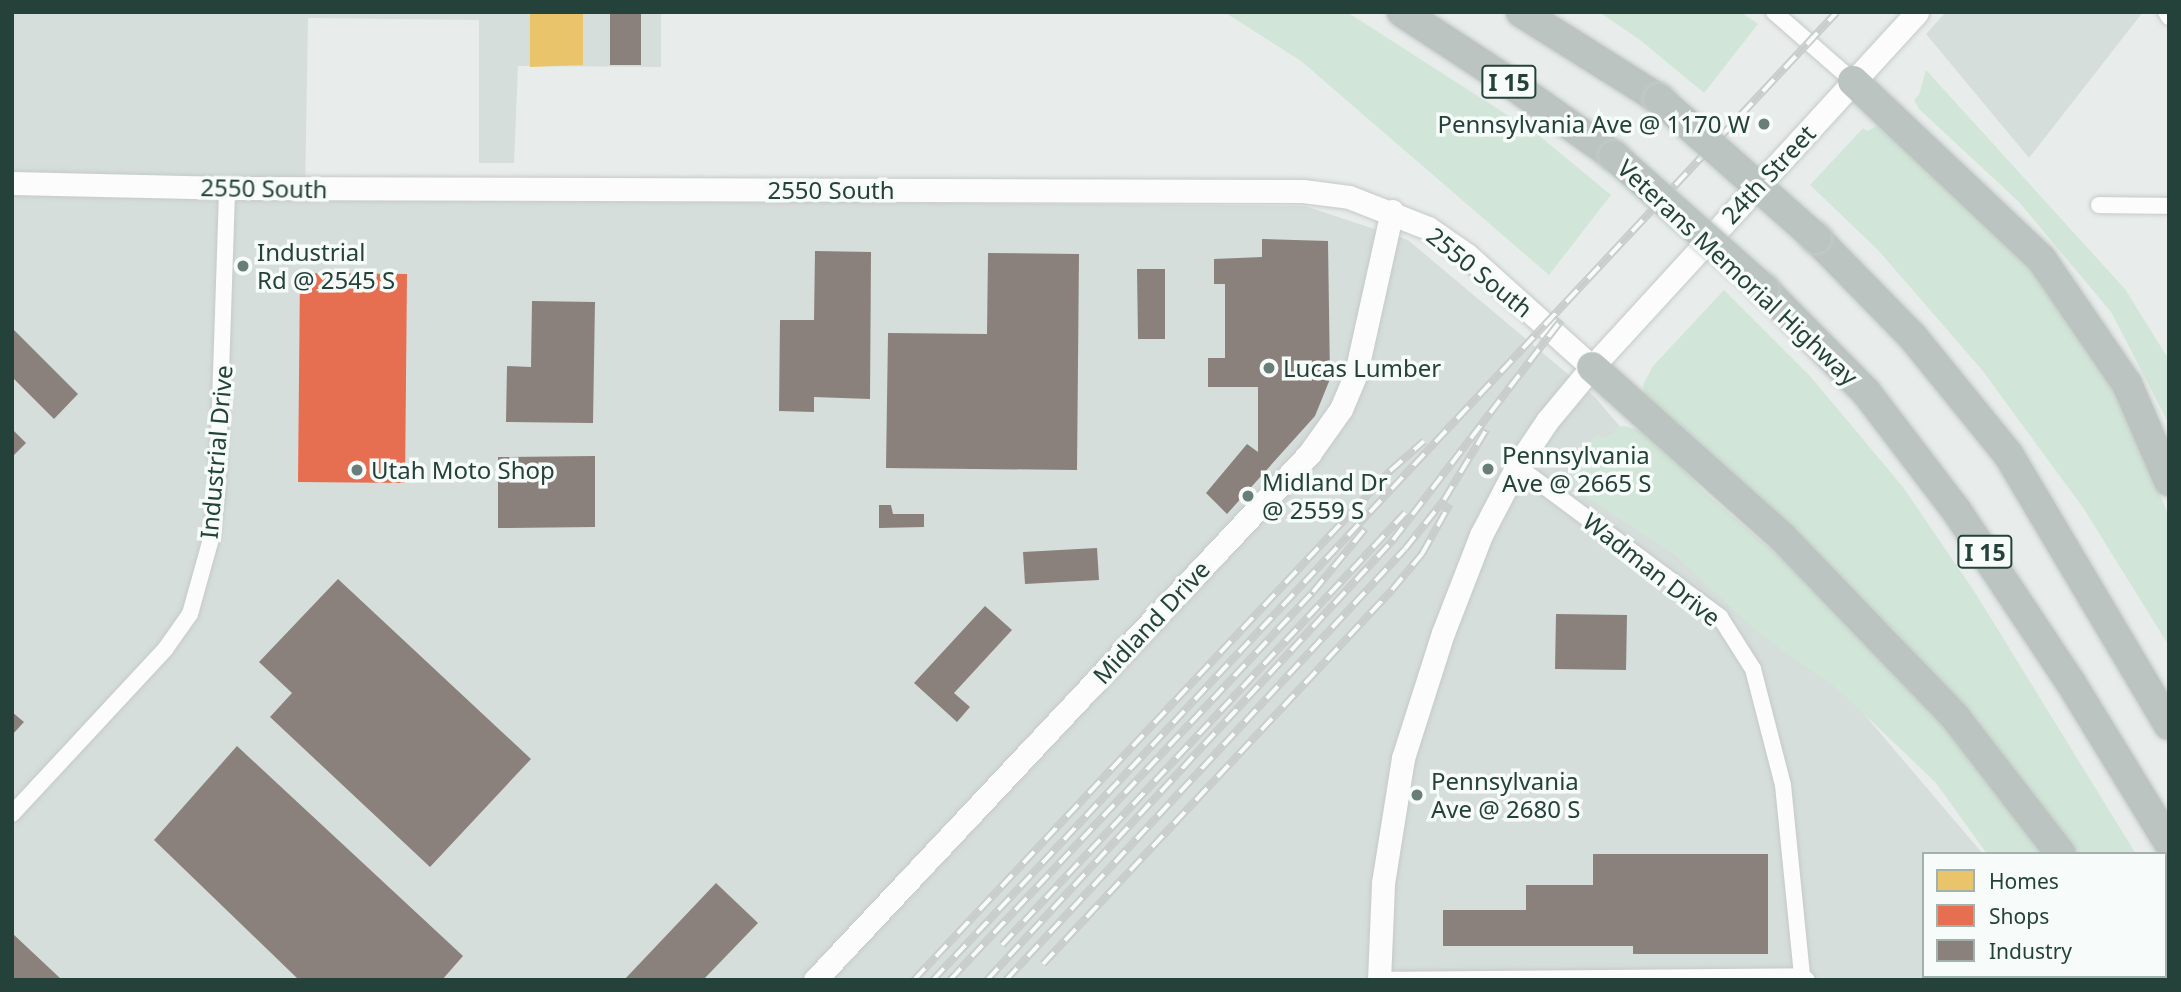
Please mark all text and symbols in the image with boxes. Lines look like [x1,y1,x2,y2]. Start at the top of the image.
road number: I 15 [1481,62,1537,102]
place label: Pennsylvania Ave @ 1170 W [1437,110,1750,138]
marker: Pennsylvania Ave @ 1170 W [1756,116,1772,132]
street label: 24th Street [1715,119,1821,229]
street label: Veterans Memorial Highway [1612,153,1864,391]
street label: 2550 South [200,172,328,204]
street label: 2550 South [767,176,895,204]
street label: 2550 South [1422,221,1538,323]
place label: Industrial Rd @ 2545 S [257,238,395,294]
marker: Industrial Rd @ 2545 S [235,258,251,274]
place label: Lucas Lumber [1283,354,1441,382]
marker: Lucas Lumber [1261,360,1277,376]
street label: Industrial Drive [194,364,238,540]
place label: Pennsylvania Ave @ 2665 S [1502,441,1651,497]
place label: Utah Moto Shop [371,456,555,484]
marker: Pennsylvania Ave @ 2665 S [1480,461,1496,477]
marker: Utah Moto Shop [349,462,365,478]
place label: Midland Dr @ 2559 S [1262,468,1388,524]
marker: Midland Dr @ 2559 S [1240,488,1256,504]
street label: Wadman Drive [1578,506,1726,632]
road number: I 15 [1957,532,2013,572]
street label: Midland Drive [1087,555,1215,689]
place label: Pennsylvania Ave @ 2680 S [1431,767,1580,823]
marker: Pennsylvania Ave @ 2680 S [1409,787,1425,803]
legend [1922,852,2167,978]
text: Homes [1989,867,2059,895]
text: Shops [1989,902,2049,930]
text: Industry [1989,937,2072,965]

